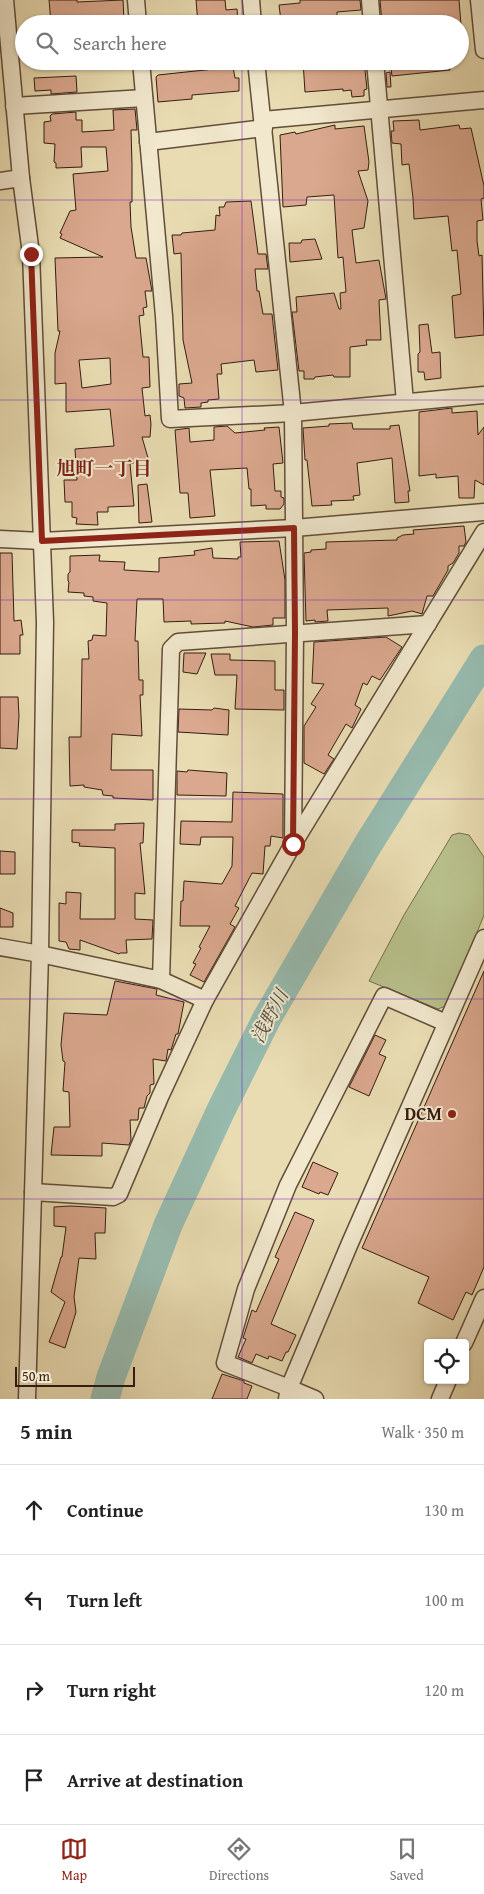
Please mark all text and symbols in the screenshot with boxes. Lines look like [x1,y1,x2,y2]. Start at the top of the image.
search box [15,15,469,70]
icon: search [33,29,61,57]
text: Search here [73,29,167,57]
route end [20,243,43,266]
district label: 旭町一丁目 [56,454,152,482]
route start [282,833,305,856]
water label: 浅野川 [243,983,296,1048]
place label: DCM [405,1100,442,1127]
marker: DCM [446,1108,458,1120]
map controls [424,1339,469,1384]
button: locate [424,1339,469,1384]
scale bar [15,1364,135,1387]
text: 50 m [22,1366,50,1386]
text: 5 min [20,1416,72,1447]
text: Walk · 350 m [381,1420,464,1444]
icon: ahead [20,1496,48,1524]
text: Continue [67,1496,144,1524]
text: 130 m [424,1498,464,1522]
icon: left [20,1586,48,1614]
text: Turn left [67,1586,142,1614]
text: 100 m [424,1588,464,1612]
icon: right [20,1676,48,1704]
text: Turn right [67,1676,156,1704]
text: 120 m [424,1678,464,1702]
icon: arrive [20,1766,48,1794]
text: Arrive at destination [67,1766,243,1794]
tab: Map [60,1835,88,1885]
tab: Directions [209,1835,269,1885]
tab: Saved [390,1835,424,1885]

